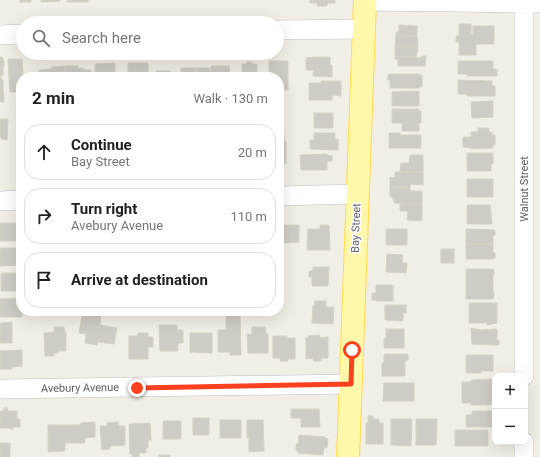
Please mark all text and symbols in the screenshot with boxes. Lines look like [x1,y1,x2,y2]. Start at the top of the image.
search box [16,16,284,60]
icon: search [30,27,52,49]
text: Search here [62,29,141,47]
text: 2 min [32,88,75,108]
text: Walk · 130 m [193,91,268,106]
text: Continue [71,136,132,154]
icon: ahead [33,141,55,163]
text: 20 m [238,145,267,160]
text: Bay Street [71,154,130,169]
street label: Walnut Street [518,156,531,222]
text: Turn right [71,200,137,218]
street label: Bay Street [349,203,363,253]
icon: right [33,205,55,227]
text: 110 m [230,209,267,224]
text: Avebury Avenue [71,218,163,233]
icon: arrive [33,269,55,291]
text: Arrive at destination [71,271,208,289]
route start [343,341,361,359]
map controls [492,373,528,445]
button: + [492,373,528,409]
route end [128,379,146,397]
street label: Avebury Avenue [41,381,119,395]
button: − [492,409,528,445]

